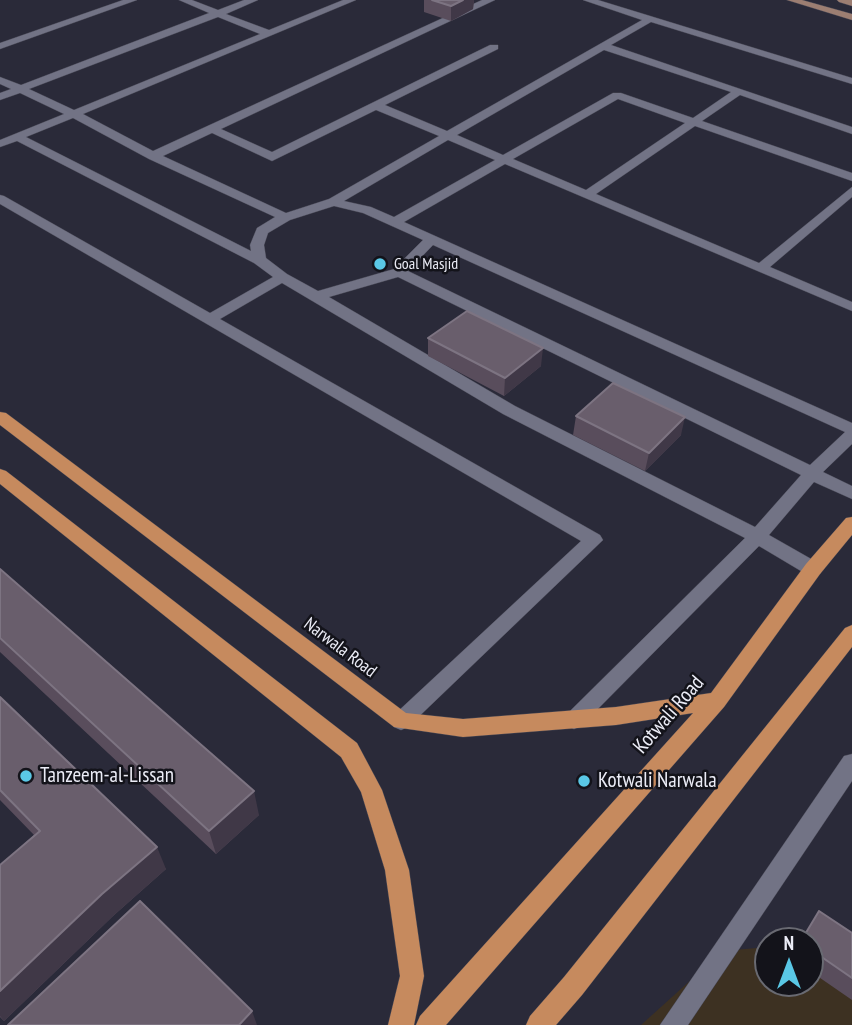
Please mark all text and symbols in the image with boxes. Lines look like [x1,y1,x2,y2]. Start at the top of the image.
place label: Goal Masjid [394,254,458,274]
marker: Goal Masjid [372,256,388,272]
street label: Narwala Road [299,614,381,682]
street label: Kotwali Road [628,671,710,759]
place label: Tanzeem-al-Lissan [40,763,174,789]
marker: Tanzeem-al-Lissan [18,768,34,784]
place label: Kotwali Narwala [598,768,717,794]
marker: Kotwali Narwala [576,773,592,789]
north arrow [754,927,824,997]
text: N [784,931,794,955]

